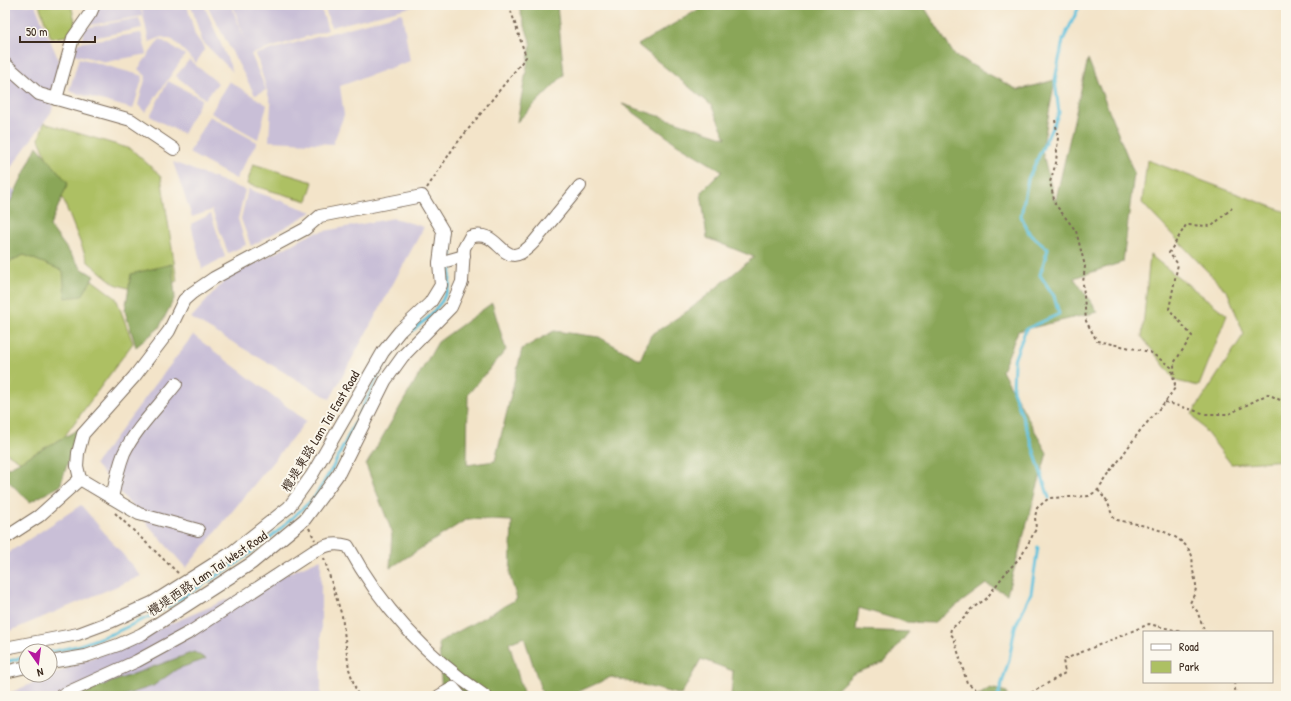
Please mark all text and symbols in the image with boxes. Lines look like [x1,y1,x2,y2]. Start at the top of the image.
scale bar [20,18,95,44]
text: 50 m [26,23,47,40]
street label: 欖堤東路 Lam Tai East Road [277,367,363,495]
street label: 欖堤西路 Lam Tai West Road [144,526,270,620]
legend [1143,631,1273,683]
text: Road [1179,638,1199,655]
north arrow [18,643,58,683]
text: Park [1179,658,1199,675]
text: N [36,665,45,680]

